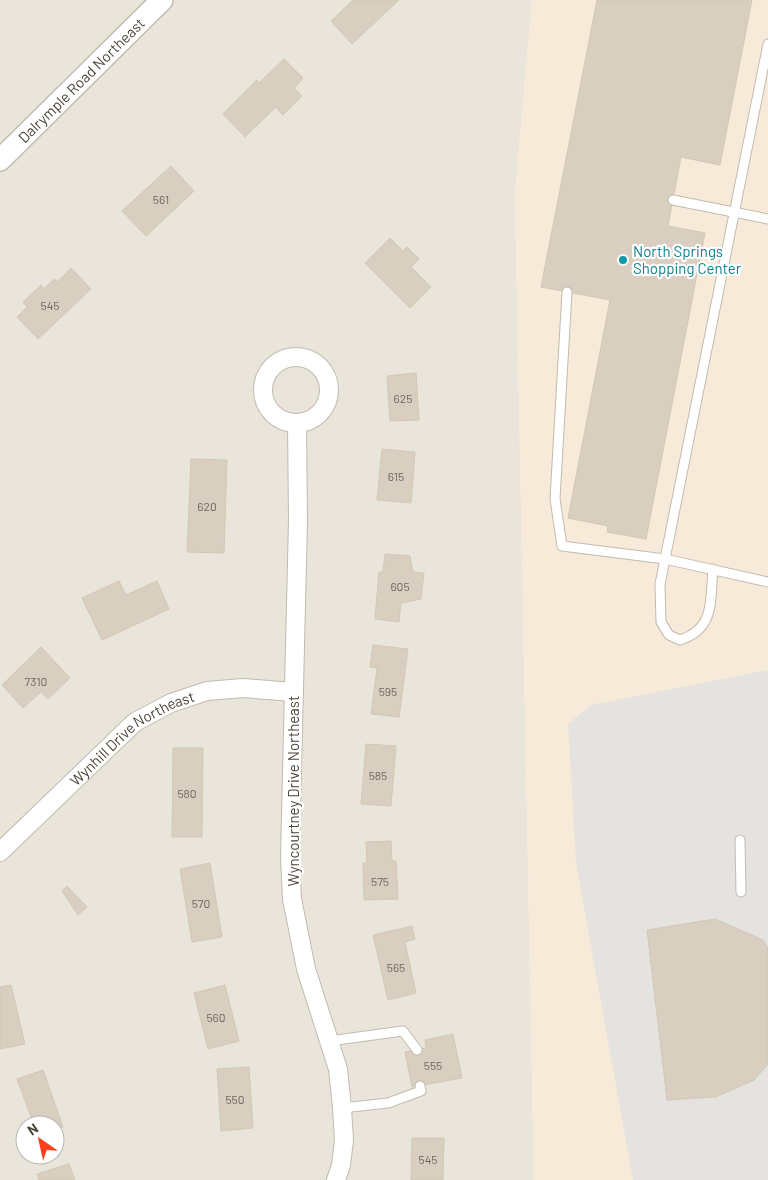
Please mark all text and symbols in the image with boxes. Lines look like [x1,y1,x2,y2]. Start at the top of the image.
street label: Dalrymple Road Northeast [14,14,148,146]
house number: 561 [153,192,169,206]
place label: North Springs Shopping Center [633,242,742,277]
marker: North Springs Shopping Center [617,254,629,266]
house number: 545 [41,298,59,312]
house number: 625 [394,391,412,405]
house number: 615 [388,469,404,483]
house number: 620 [197,499,217,513]
house number: 605 [390,579,410,593]
house number: 7310 [25,674,47,688]
house number: 595 [379,684,397,698]
street label: Wynhill Drive Northeast [66,687,197,789]
street label: Wyncourtney Drive Northeast [284,696,302,886]
house number: 585 [369,768,387,782]
house number: 580 [177,786,197,800]
house number: 575 [371,874,389,888]
house number: 570 [192,896,210,910]
house number: 565 [387,960,405,974]
house number: 560 [206,1010,226,1024]
house number: 555 [424,1058,442,1072]
house number: 550 [225,1092,245,1106]
north arrow [15,1115,65,1165]
text: N [24,1119,41,1138]
house number: 545 [419,1152,437,1166]

